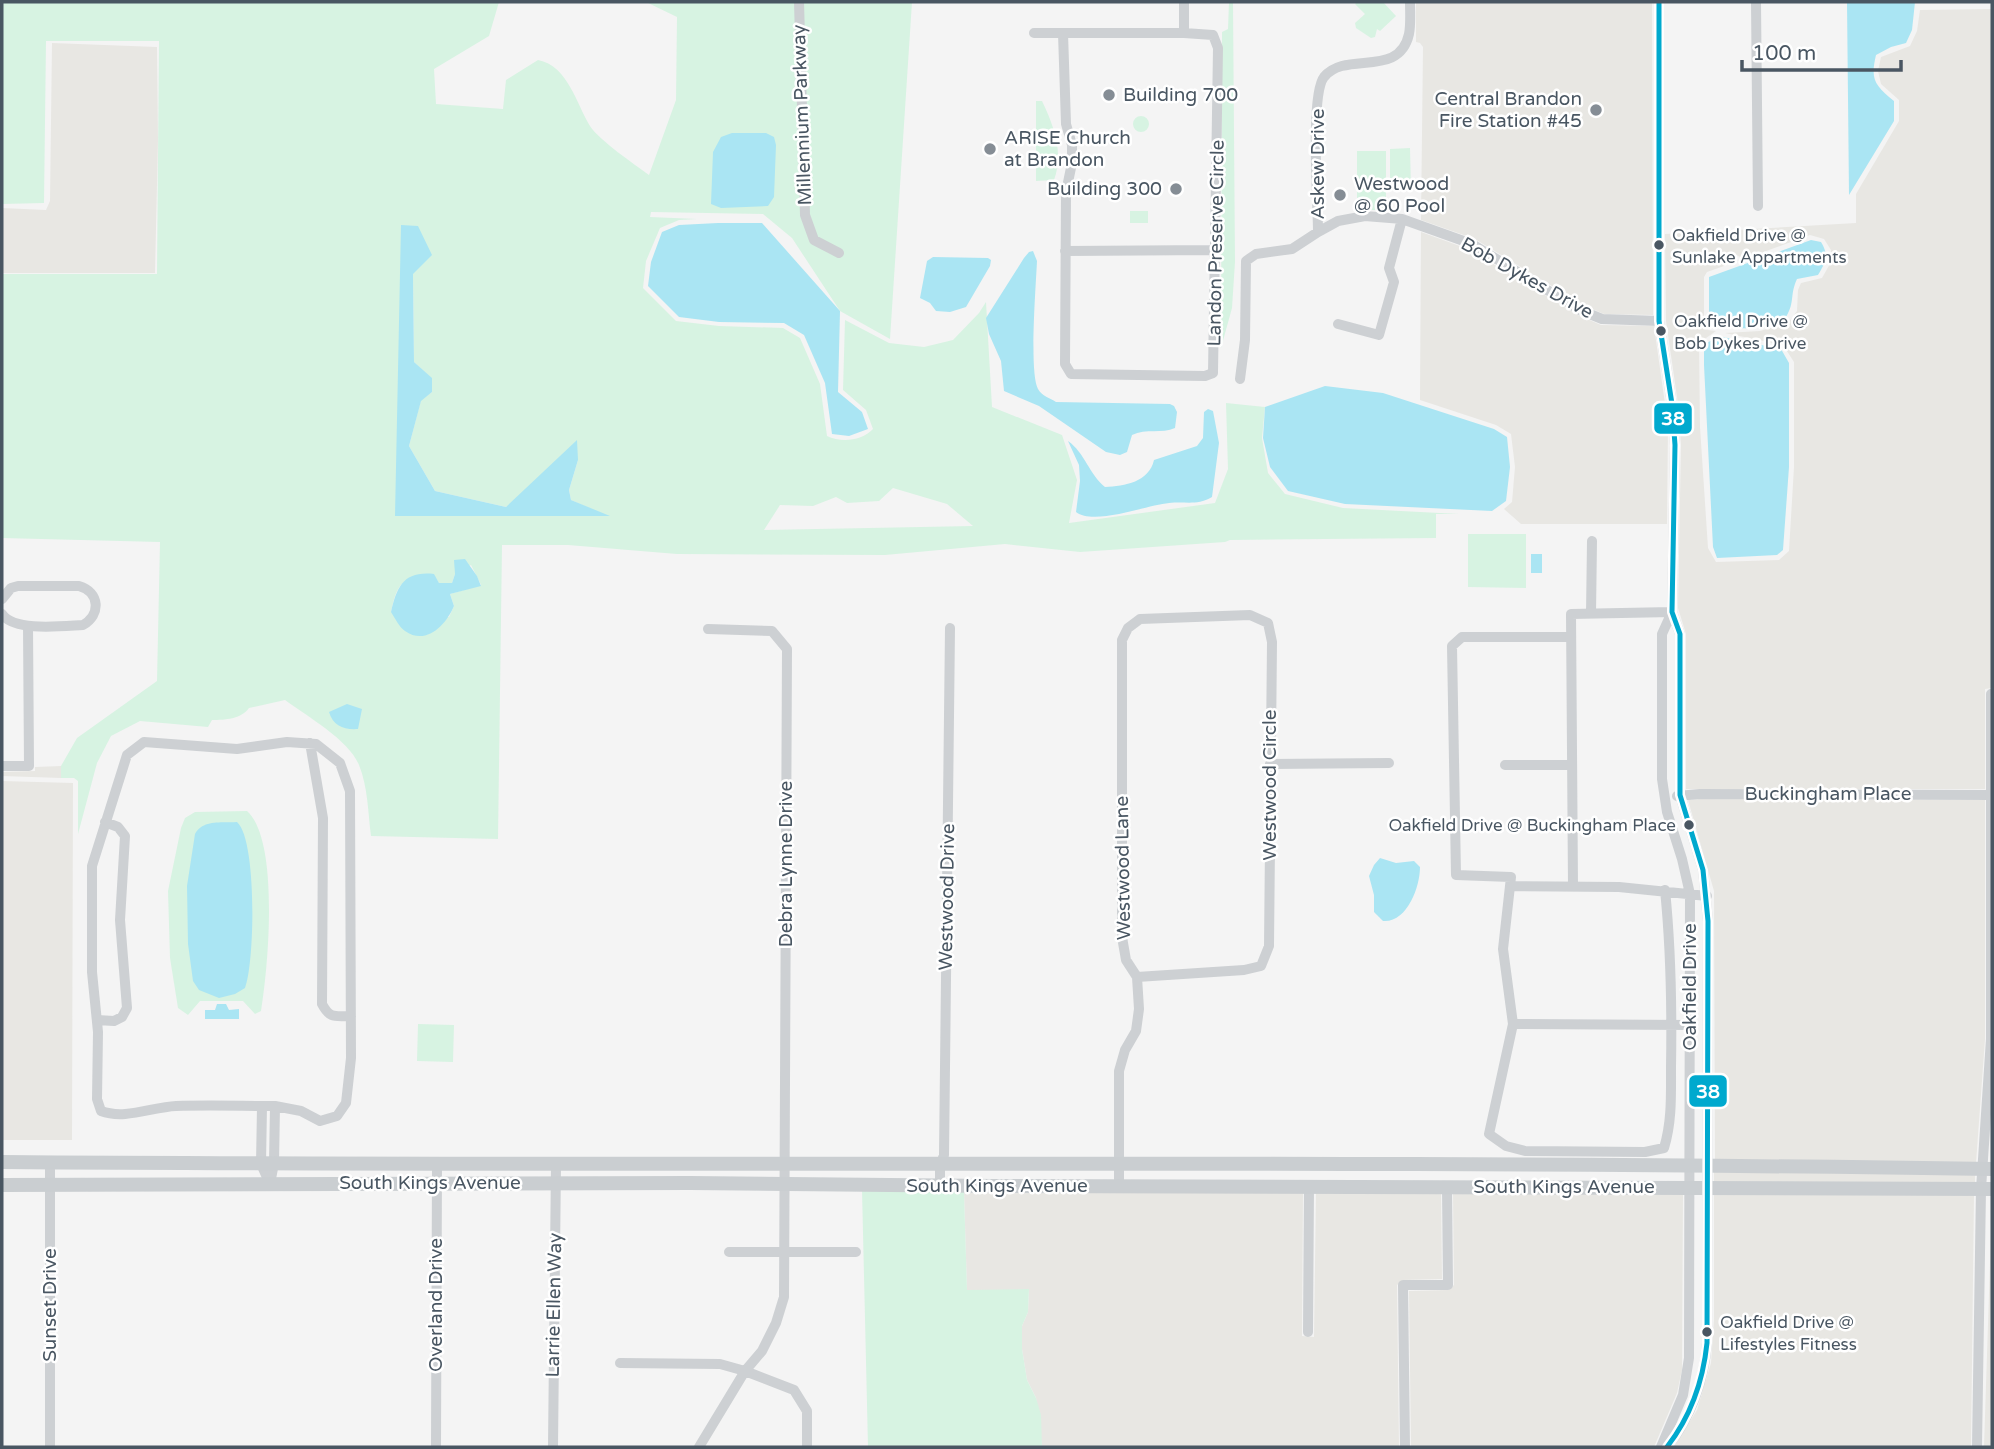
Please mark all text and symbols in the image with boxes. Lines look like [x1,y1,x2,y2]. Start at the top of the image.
street label: Millennium Parkway [788,24,816,206]
scale bar [1742,28,1901,72]
text: 100 m [1752,41,1816,66]
place label: Building 700 [1123,84,1238,106]
marker: Building 700 [1101,87,1117,103]
place label: Central Brandon Fire Station #45 [1434,88,1582,132]
marker: Central Brandon Fire Station #45 [1588,102,1604,118]
street label: Askew Drive [1307,109,1329,219]
place label: ARISE Church at Brandon [1004,127,1131,171]
street label: Landon Preserve Circle [1203,139,1229,347]
marker: ARISE Church at Brandon [982,141,998,157]
place label: Westwood @ 60 Pool [1354,173,1449,217]
place label: Building 300 [1047,178,1162,200]
marker: Building 300 [1168,181,1184,197]
marker: Westwood @ 60 Pool [1332,187,1348,203]
place label: Oakfield Drive @ Sunlake Appartments [1672,225,1847,268]
street label: Bob Dykes Drive [1457,233,1597,323]
marker: Oakfield Drive @ Sunlake Appartments [1652,238,1666,252]
place label: Oakfield Drive @ Bob Dykes Drive [1674,311,1808,354]
marker: Oakfield Drive @ Bob Dykes Drive [1654,324,1668,338]
line badge: 38 [1653,402,1693,435]
text: 38 [1661,408,1685,430]
street label: Westwood Circle [1259,710,1281,860]
street label: Debra Lynne Drive [775,781,797,947]
street label: Buckingham Place [1745,783,1911,805]
street label: Westwood Lane [1111,796,1135,940]
place label: Oakfield Drive @ Buckingham Place [1388,815,1676,836]
marker: Oakfield Drive @ Buckingham Place [1682,818,1696,832]
street label: Westwood Drive [935,823,959,971]
street label: Oakfield Drive [1679,923,1701,1051]
line badge: 38 [1688,1074,1728,1108]
text: 38 [1696,1081,1720,1103]
street label: South Kings Avenue [339,1172,521,1194]
street label: South Kings Avenue [906,1175,1088,1197]
street label: South Kings Avenue [1473,1176,1655,1198]
street label: Larrie Ellen Way [542,1233,566,1377]
street label: Overland Drive [425,1238,447,1372]
street label: Sunset Drive [39,1248,61,1362]
place label: Oakfield Drive @ Lifestyles Fitness [1720,1312,1857,1355]
marker: Oakfield Drive @ Lifestyles Fitness [1700,1325,1714,1339]

